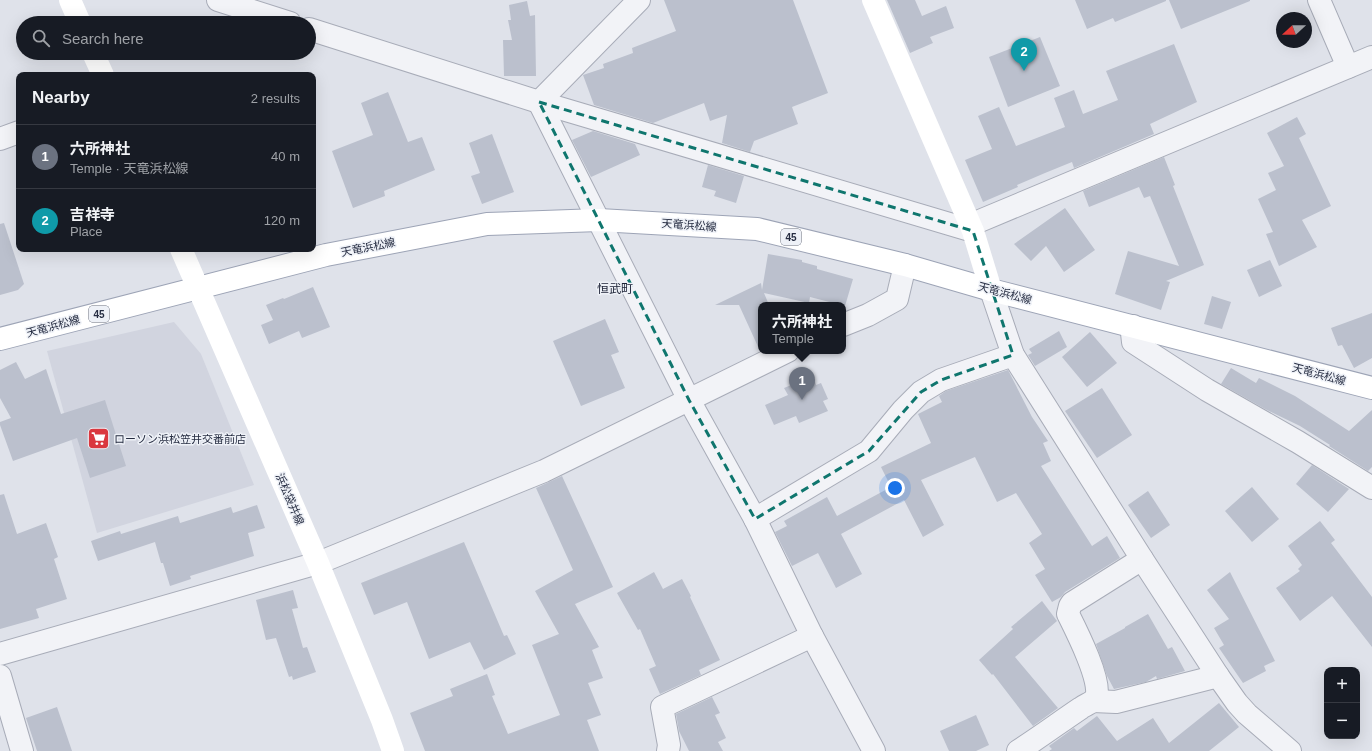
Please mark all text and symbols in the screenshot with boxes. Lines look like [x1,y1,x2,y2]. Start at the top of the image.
north arrow [1276,12,1312,48]
search box [16,16,316,60]
icon: search [30,27,52,49]
text: Search here [62,30,144,47]
pin: 2 [1011,38,1037,71]
text: Nearby [32,88,90,107]
text: 2 results [251,91,300,106]
text: 六所神社 [70,140,130,157]
text: 1 [41,149,49,164]
text: 40 m [271,149,300,164]
text: Temple · 天竜浜松線 [70,161,188,176]
text: 吉祥寺 [70,206,115,223]
text: 2 [41,213,49,228]
text: 120 m [264,213,300,228]
street label: 天竜浜松線 [661,217,717,233]
text: Place [70,224,103,239]
road number: 45 [781,229,801,245]
street label: 天竜浜松線 [340,236,396,258]
street label: 天竜浜松線 [977,280,1033,306]
district label: 恒武町 [597,282,633,296]
popup [758,302,846,354]
road number: 45 [89,306,109,322]
street label: 天竜浜松線 [25,313,81,339]
text: 六所神社 [772,313,832,330]
text: Temple [772,331,814,346]
street label: 天竜浜松線 [1291,361,1347,387]
pin: 1 [789,367,815,400]
supermarket icon: ローソン浜松笠井交番前店 [85,426,111,452]
place label: ローソン浜松笠井交番前店 [114,433,246,445]
street label: 浜松袋井線 [274,471,306,527]
your location [885,478,905,498]
map controls [1324,667,1360,739]
button: + [1324,667,1360,703]
button: − [1324,703,1360,739]

